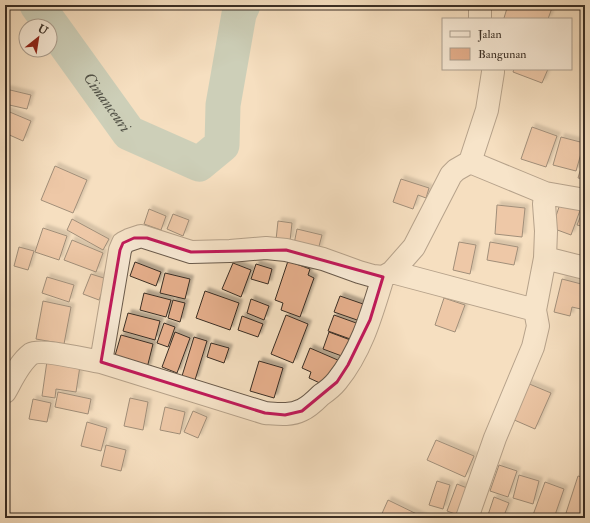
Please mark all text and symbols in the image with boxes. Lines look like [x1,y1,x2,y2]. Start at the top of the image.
north arrow [18,18,58,58]
legend [442,18,572,70]
text: U [36,22,51,38]
text: Jalan [477,27,502,42]
text: Bangunan [478,47,527,62]
water label: Cimanceuri [79,69,136,137]

